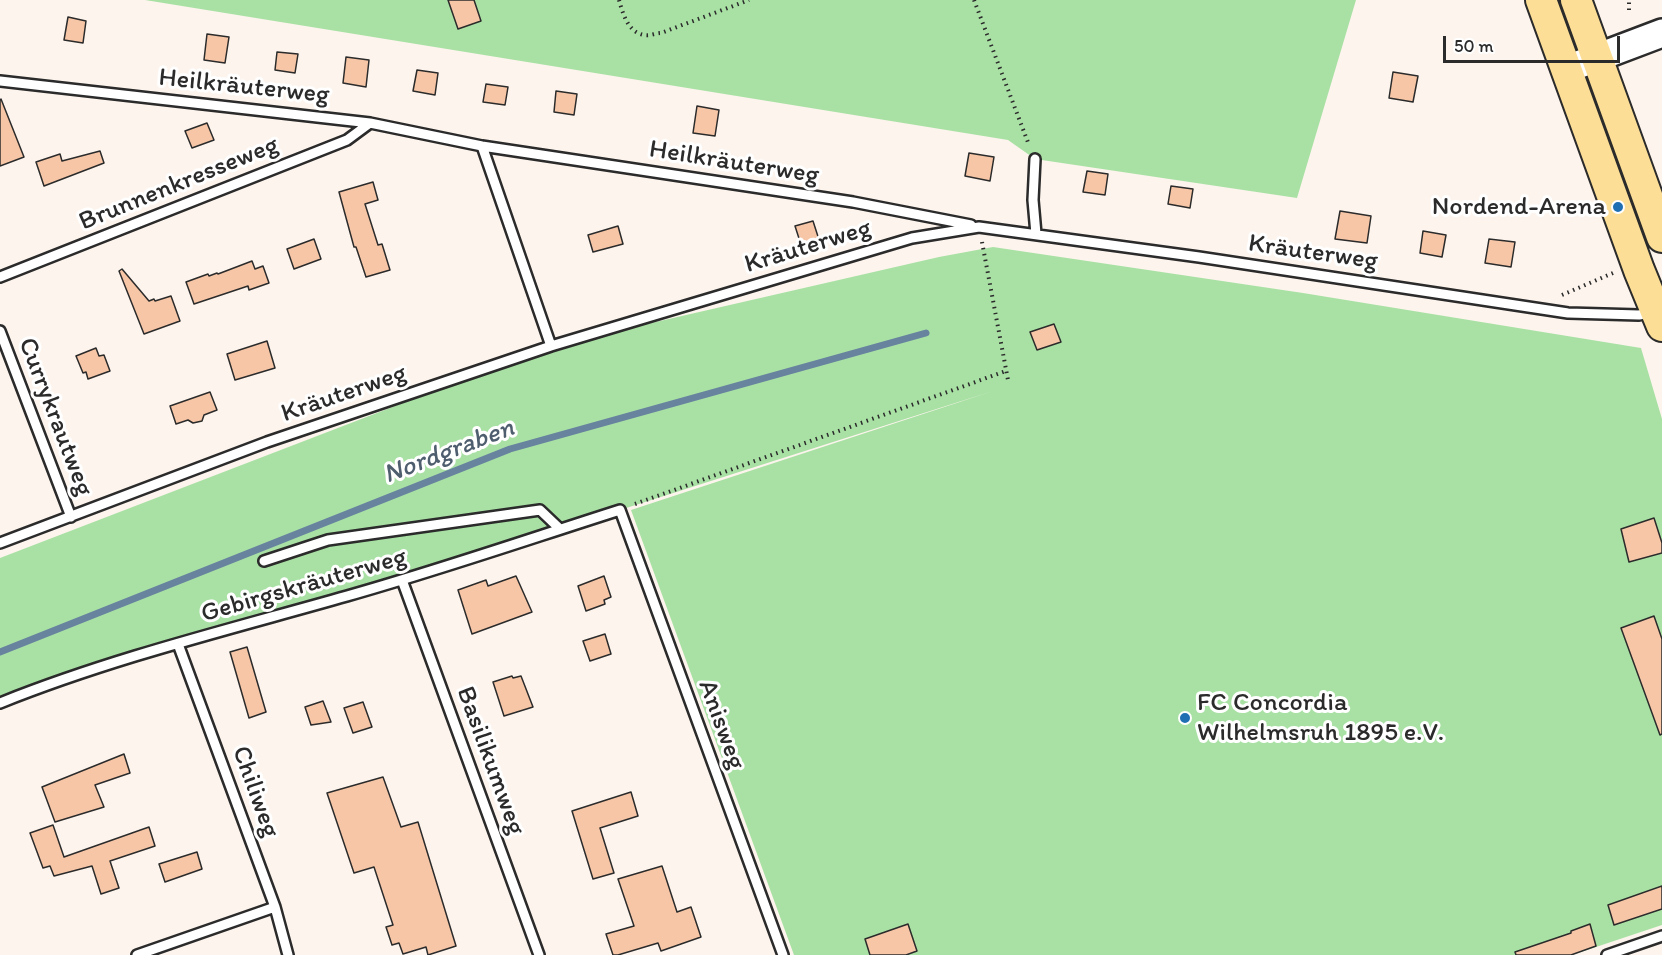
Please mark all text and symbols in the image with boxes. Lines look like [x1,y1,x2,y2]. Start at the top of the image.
scale bar [1446,24,1623,62]
text: 50 m [1454,35,1494,57]
street label: Heilkräuterweg [157,63,331,111]
street label: Brunnenkresseweg [75,130,283,238]
street label: Heilkräuterweg [647,134,821,192]
place label: Nordend-Arena [1432,191,1606,223]
marker: Nordend-Arena [1611,200,1625,214]
street label: Kräuterweg [741,213,875,281]
street label: Kräuterweg [1246,228,1380,278]
street label: Currykrautweg [11,334,99,500]
street label: Kräuterweg [277,358,411,430]
water label: Nordgraben [379,412,519,492]
street label: Gebirgskräuterweg [198,542,410,630]
street label: Anisweg [690,676,752,774]
street label: Basilikumweg [449,683,531,839]
place label: FC Concordia Wilhelmsruh 1895 e.V. [1197,687,1444,748]
marker: FC Concordia Wilhelmsruh 1895 e.V. [1178,711,1192,725]
street label: Chiliweg [224,742,286,842]

